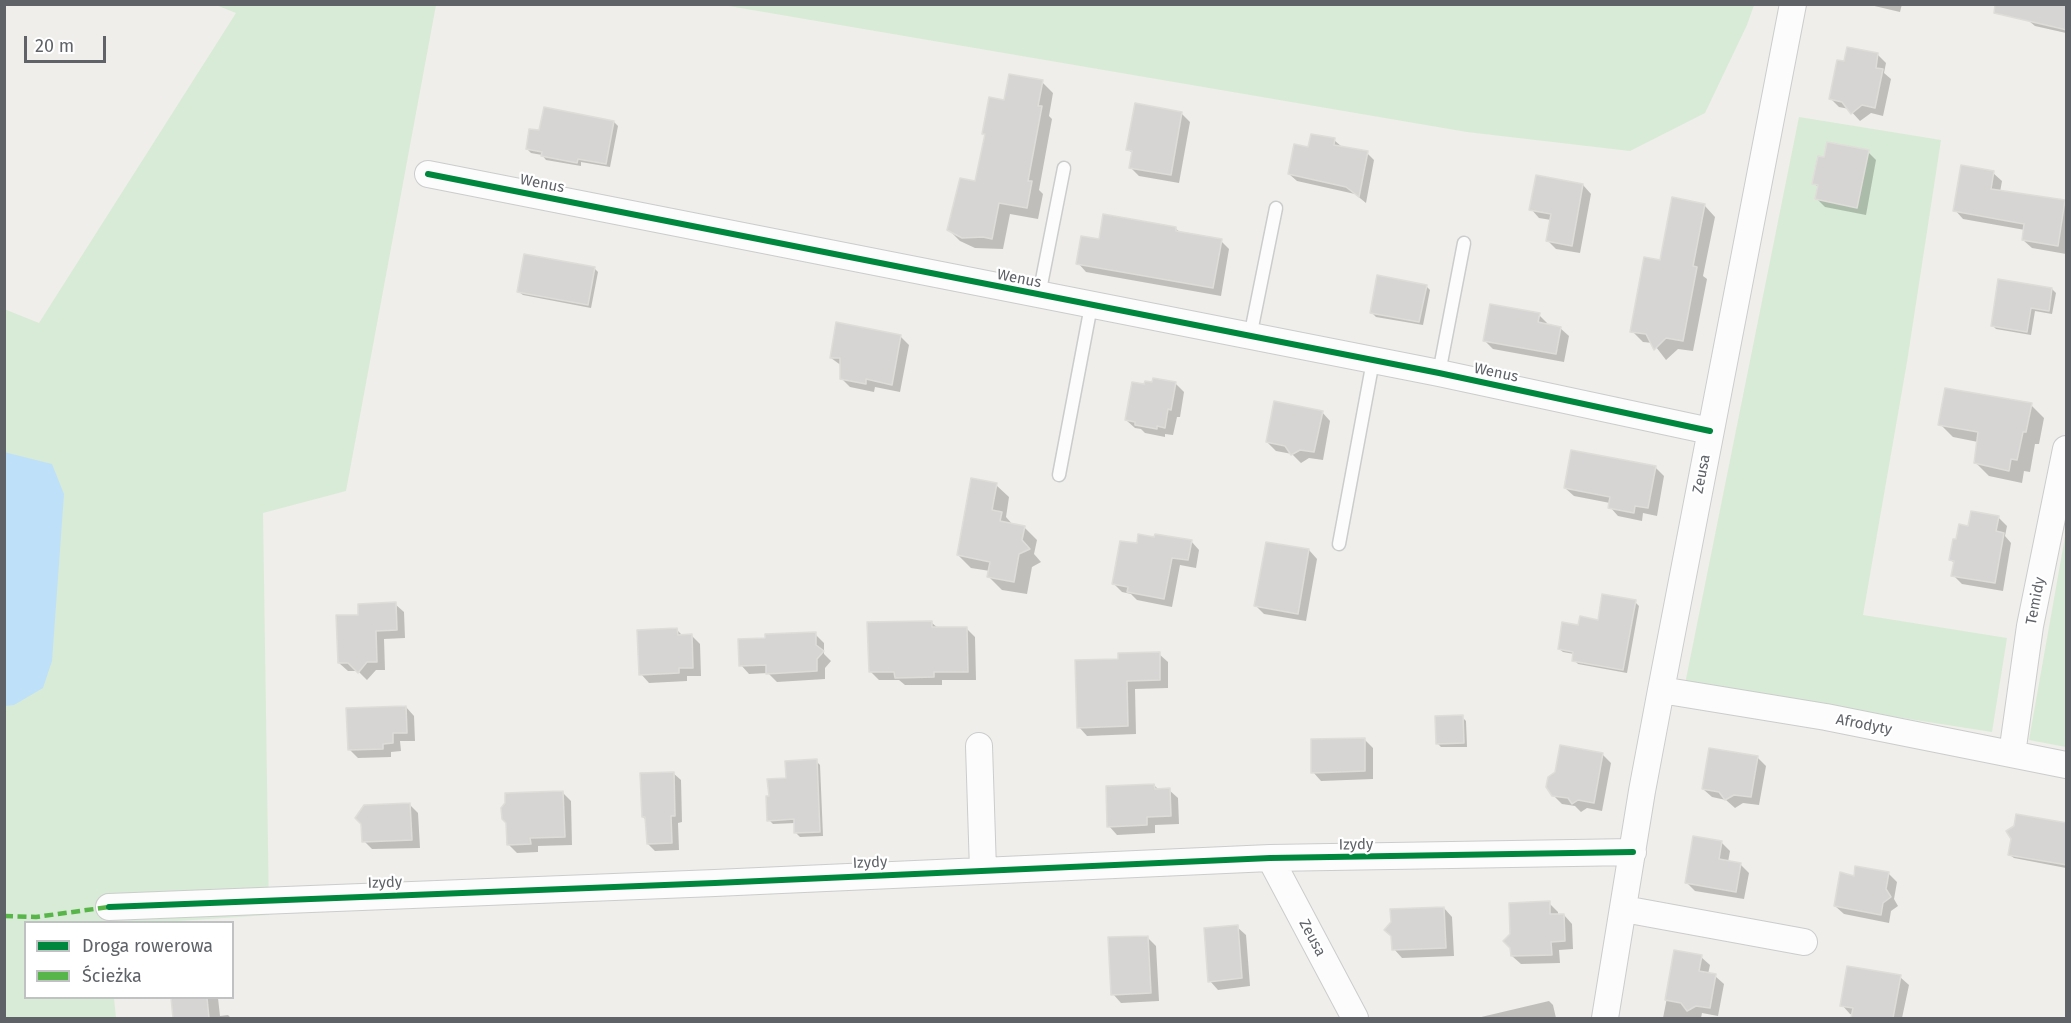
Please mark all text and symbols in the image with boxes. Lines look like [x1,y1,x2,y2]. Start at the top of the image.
scale bar [27,24,110,62]
text: 20 m [35,35,74,57]
street label: Wenus [518,171,566,197]
street label: Wenus [995,266,1043,292]
street label: Wenus [1472,360,1520,386]
street label: Zeusa [1689,453,1715,495]
street label: Temidy [2023,575,2049,627]
street label: Afrodyty [1834,711,1894,739]
street label: Izydy [1339,836,1373,854]
street label: Izydy [852,853,888,873]
street label: Izydy [367,873,403,893]
street label: Zeusa [1295,916,1329,960]
legend [24,921,234,999]
text: Droga rowerowa [82,935,213,957]
text: Ścieżka [82,965,142,987]

